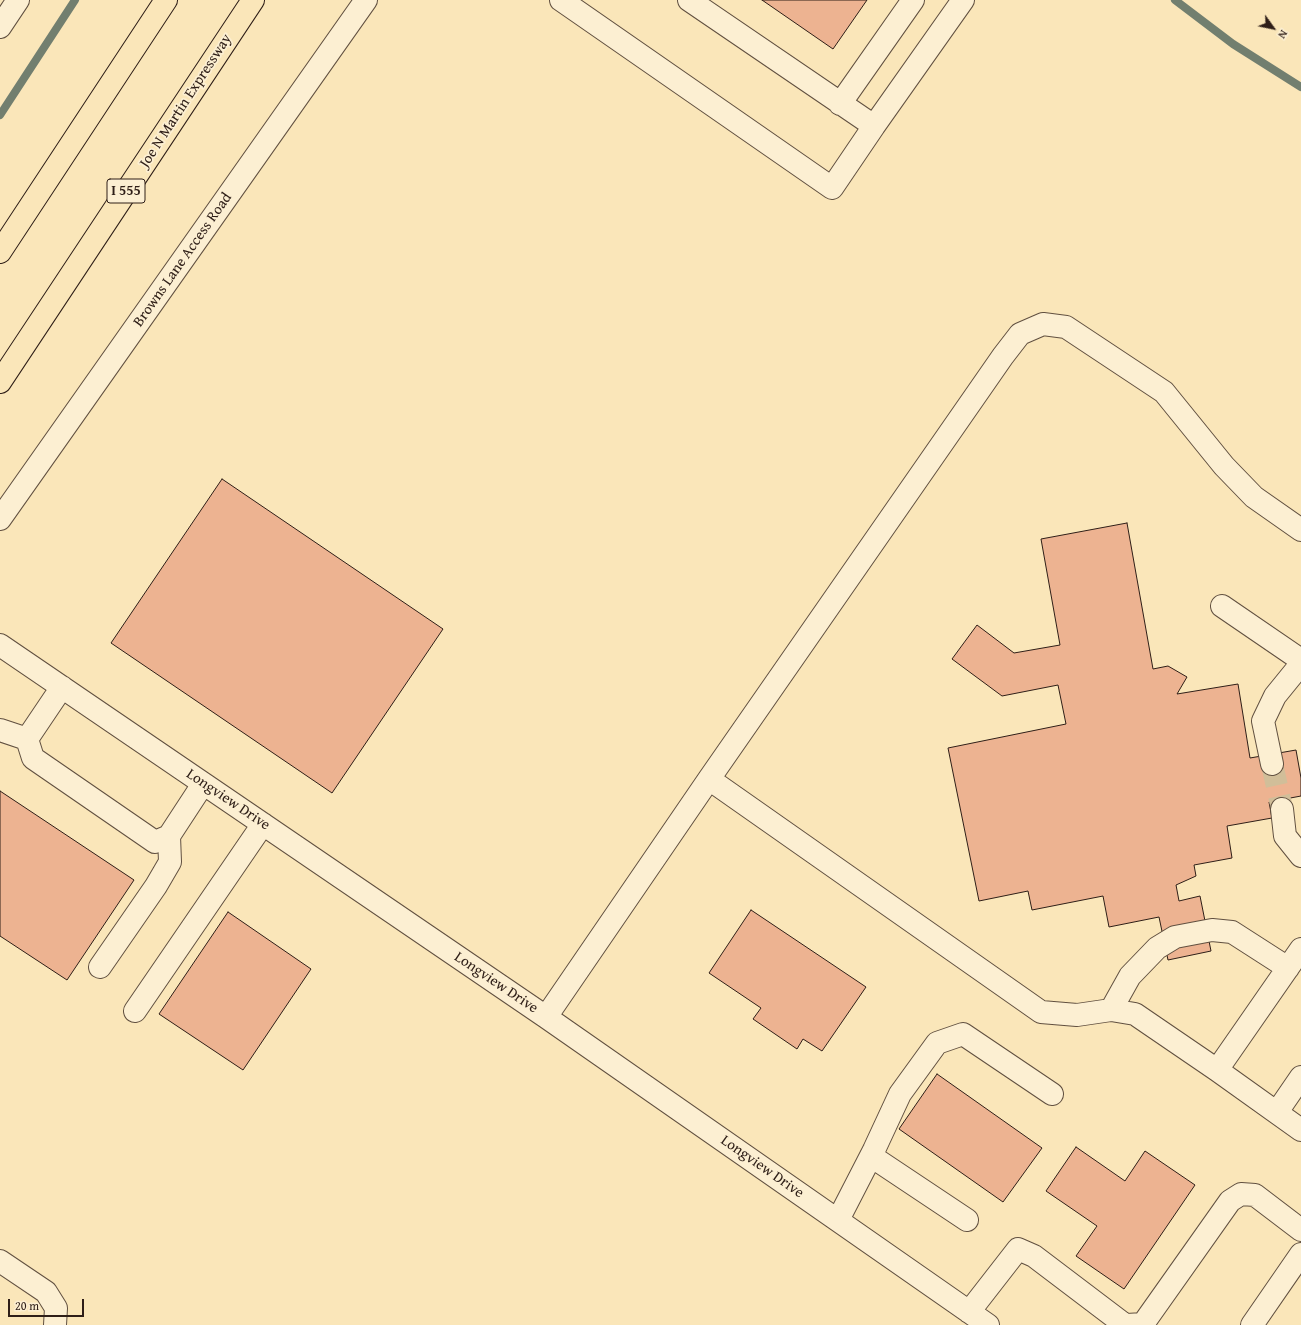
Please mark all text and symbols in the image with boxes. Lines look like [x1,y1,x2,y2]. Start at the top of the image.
north arrow [1253,8,1293,48]
text: N [1274,27,1292,42]
street label: Joe N Martin Expressway [136,31,236,171]
road number: I 555 [107,179,145,203]
street label: Browns Lane Access Road [130,190,236,330]
street label: Longview Drive [183,765,273,835]
street label: Longview Drive [451,948,541,1018]
street label: Longview Drive [717,1132,807,1202]
scale bar [10,1291,86,1317]
text: 20 m [15,1297,39,1314]

